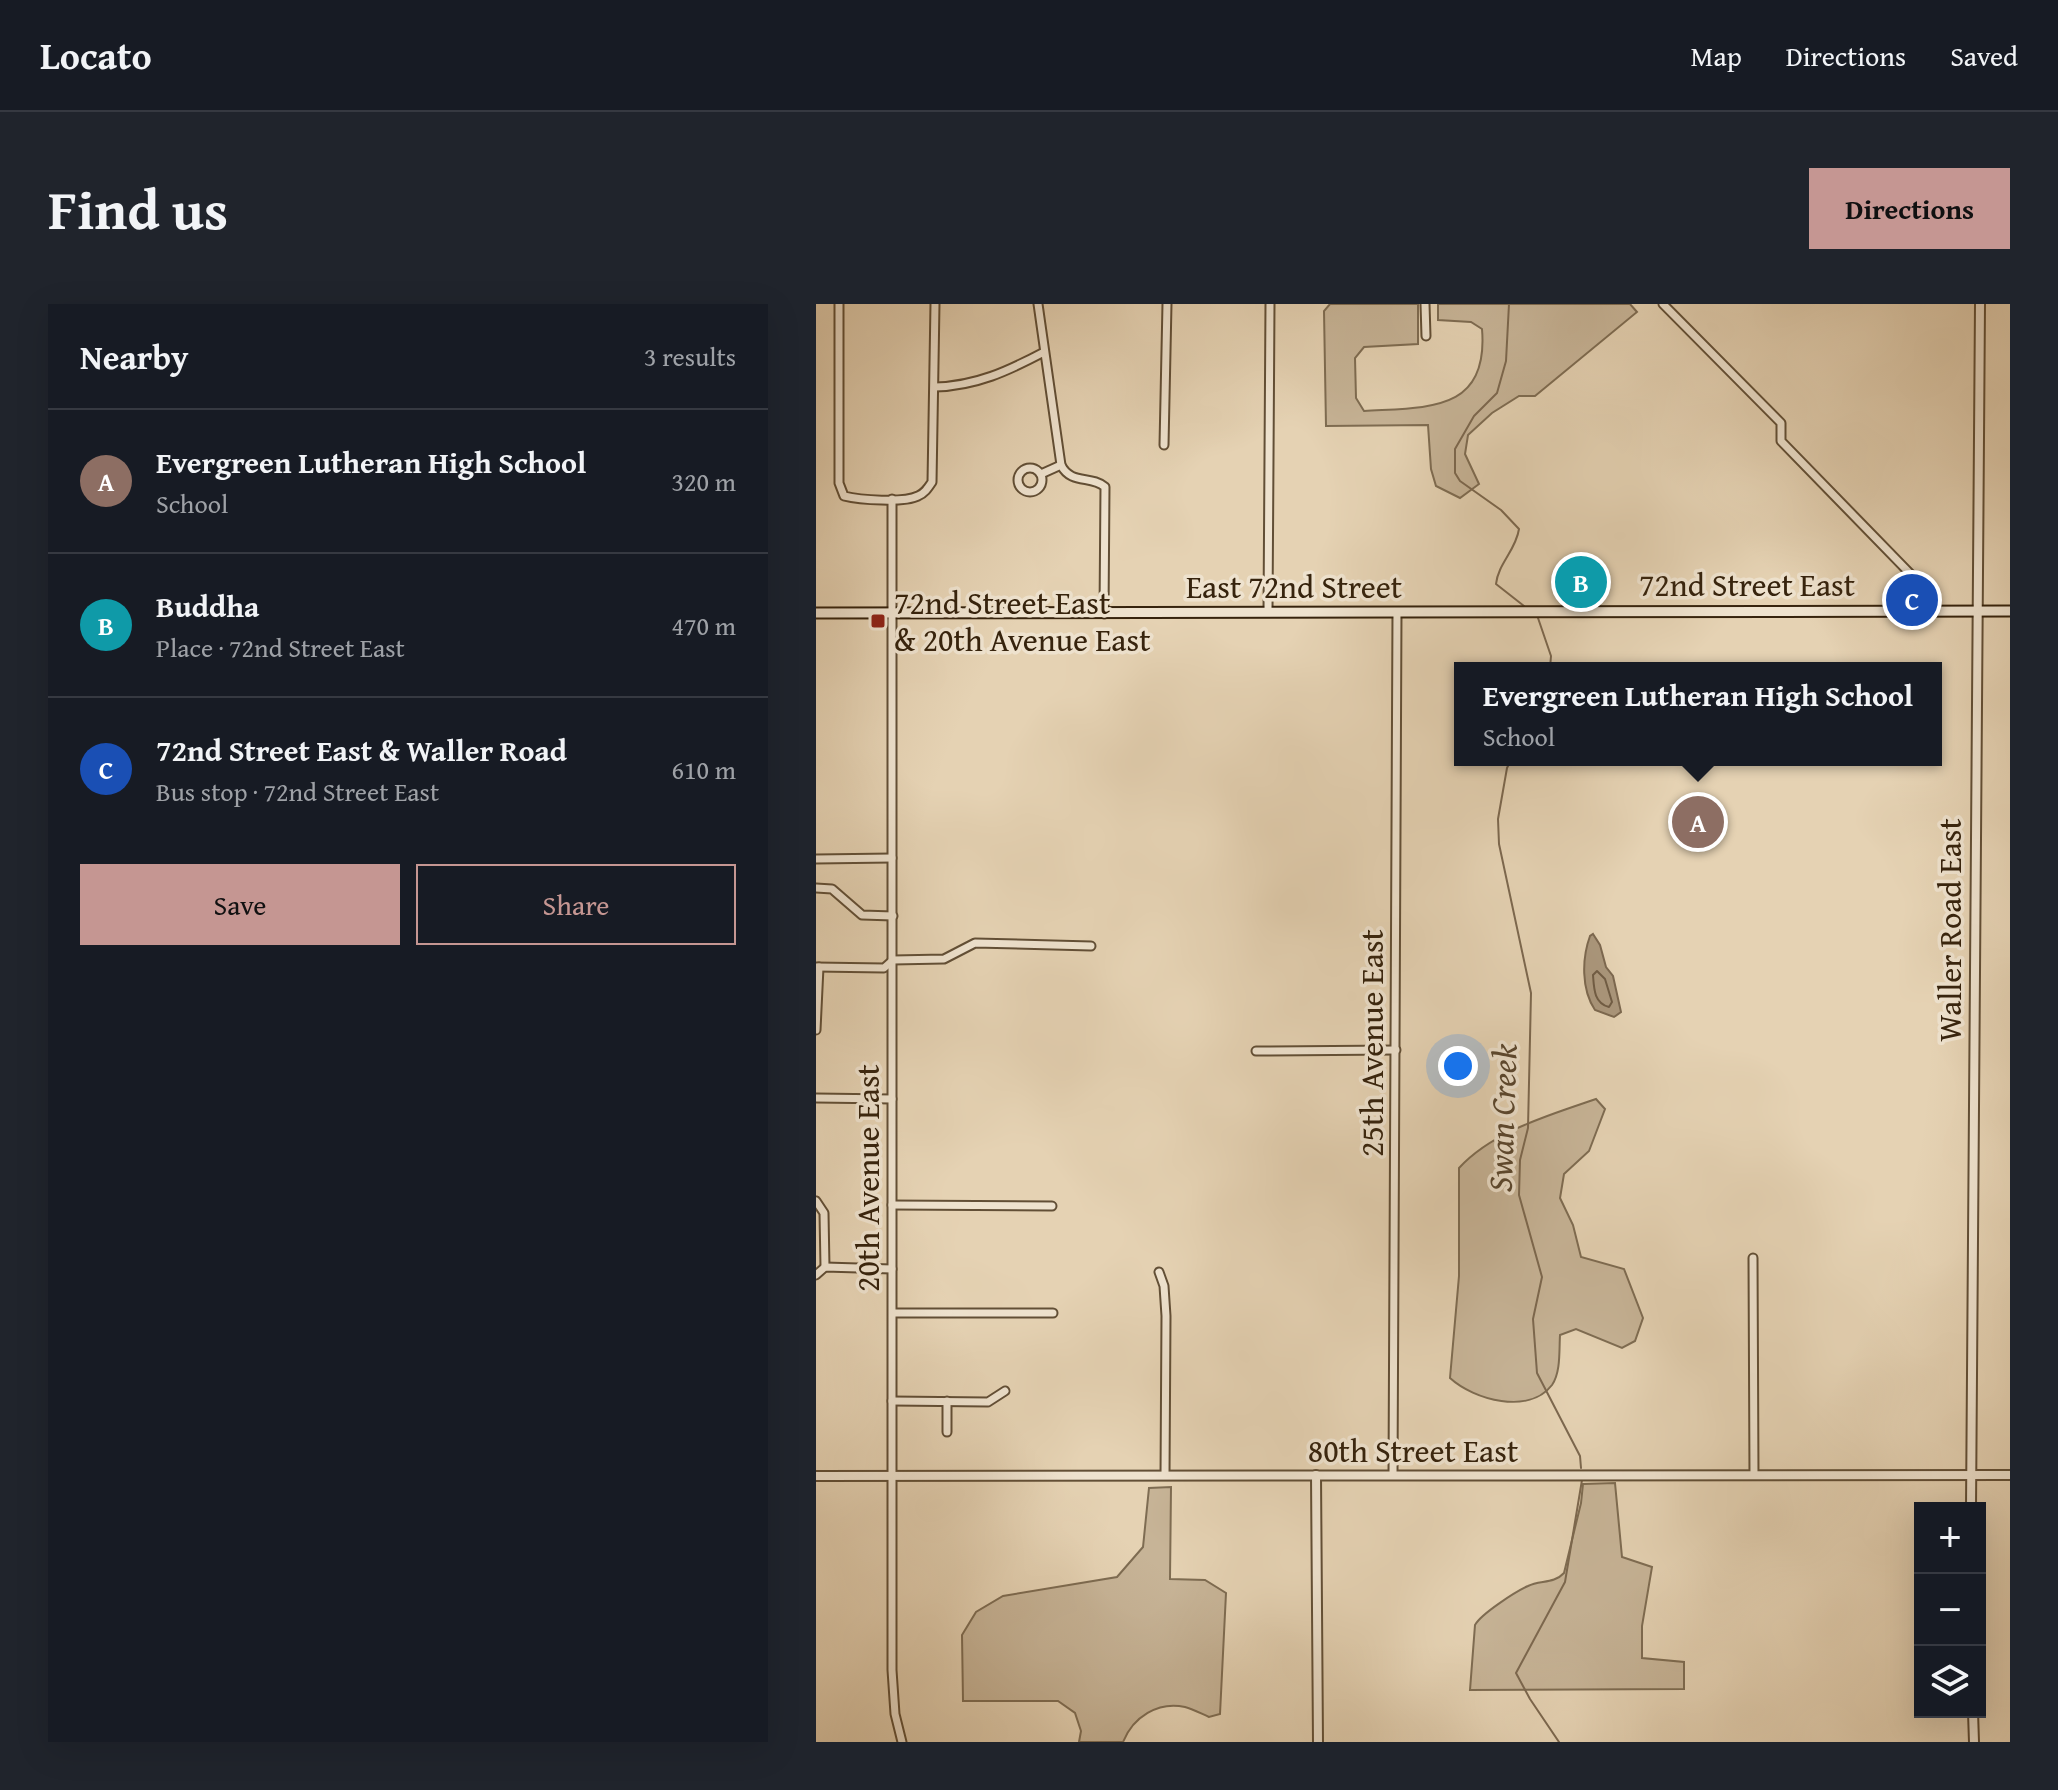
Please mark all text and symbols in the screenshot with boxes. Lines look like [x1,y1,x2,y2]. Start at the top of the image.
text: Locato [40,27,152,83]
text: Map [1690,35,1742,76]
text: Directions [1786,35,1906,76]
text: Saved [1950,35,2018,76]
text: Find us [48,167,228,250]
button: Directions [1809,168,2010,249]
text: Nearby [80,332,189,381]
text: 3 results [644,337,736,376]
text: Evergreen Lutheran High School [156,440,586,484]
text: A [98,462,114,501]
text: 320 m [671,462,736,501]
text: School [156,484,228,523]
pin: B [1555,552,1607,612]
street label: 72nd Street East [1639,561,1855,608]
street label: East 72nd Street [1186,563,1402,610]
pin: C [1886,570,1938,630]
place label: 72nd Street East & 20th Avenue East [894,579,1150,663]
text: Buddha [156,584,259,628]
text: B [98,606,114,645]
text: 470 m [671,606,736,645]
marker: 72nd Street East & 20th Avenue East [869,612,887,630]
text: Place · 72nd Street East [156,628,405,667]
popup [1454,662,1942,766]
text: Evergreen Lutheran High School [1483,673,1913,717]
text: School [1483,717,1555,756]
text: 72nd Street East & Waller Road [156,728,567,772]
text: C [99,750,113,789]
text: 610 m [671,750,736,789]
text: Bus stop · 72nd Street East [156,772,439,811]
pin: A [1672,792,1724,852]
street label: Waller Road East [1926,818,1973,1042]
button: Save [80,864,400,945]
button: Share [416,864,736,945]
street label: 25th Avenue East [1348,929,1395,1157]
water label: Swan Creek [1474,1042,1529,1193]
your location [1438,1046,1478,1086]
street label: 20th Avenue East [844,1064,891,1292]
street label: 80th Street East [1308,1427,1518,1474]
map controls [1914,1502,1986,1718]
button: + [1914,1502,1986,1574]
button: − [1914,1574,1986,1646]
button: layers [1914,1646,1986,1718]

